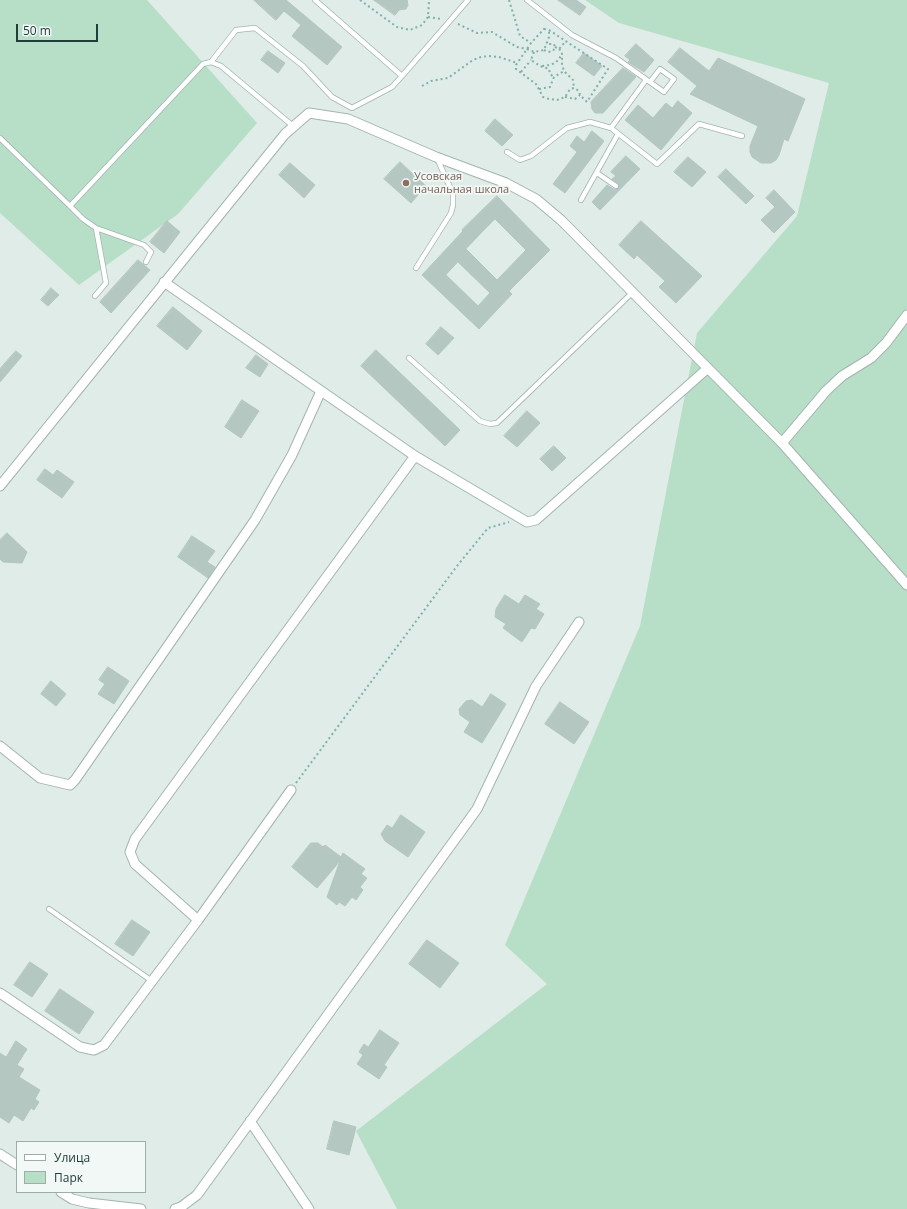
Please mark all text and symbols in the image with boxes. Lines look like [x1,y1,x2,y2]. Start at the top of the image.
scale bar [18,16,100,42]
text: 50 m [23,22,51,39]
place label: Усовская начальная школа [414,170,509,196]
marker: Усовская начальная школа [401,178,411,188]
legend [16,1141,146,1193]
text: Улица [54,1149,90,1166]
text: Парк [54,1169,83,1186]

